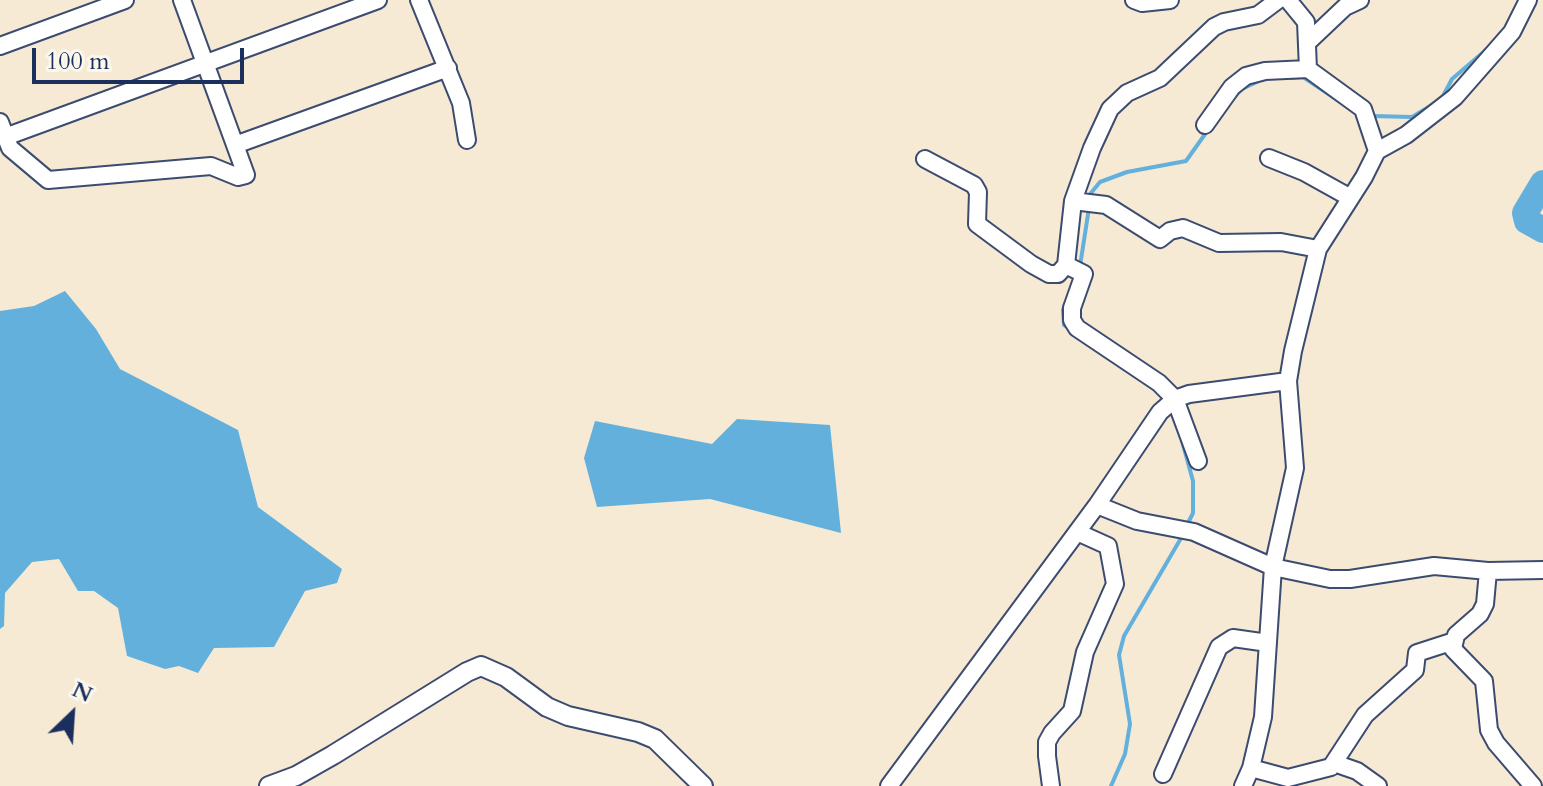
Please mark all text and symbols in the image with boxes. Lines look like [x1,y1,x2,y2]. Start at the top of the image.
scale bar [36,32,248,82]
text: 100 m [46,45,110,78]
north arrow [32,674,112,754]
text: N [67,675,97,710]

